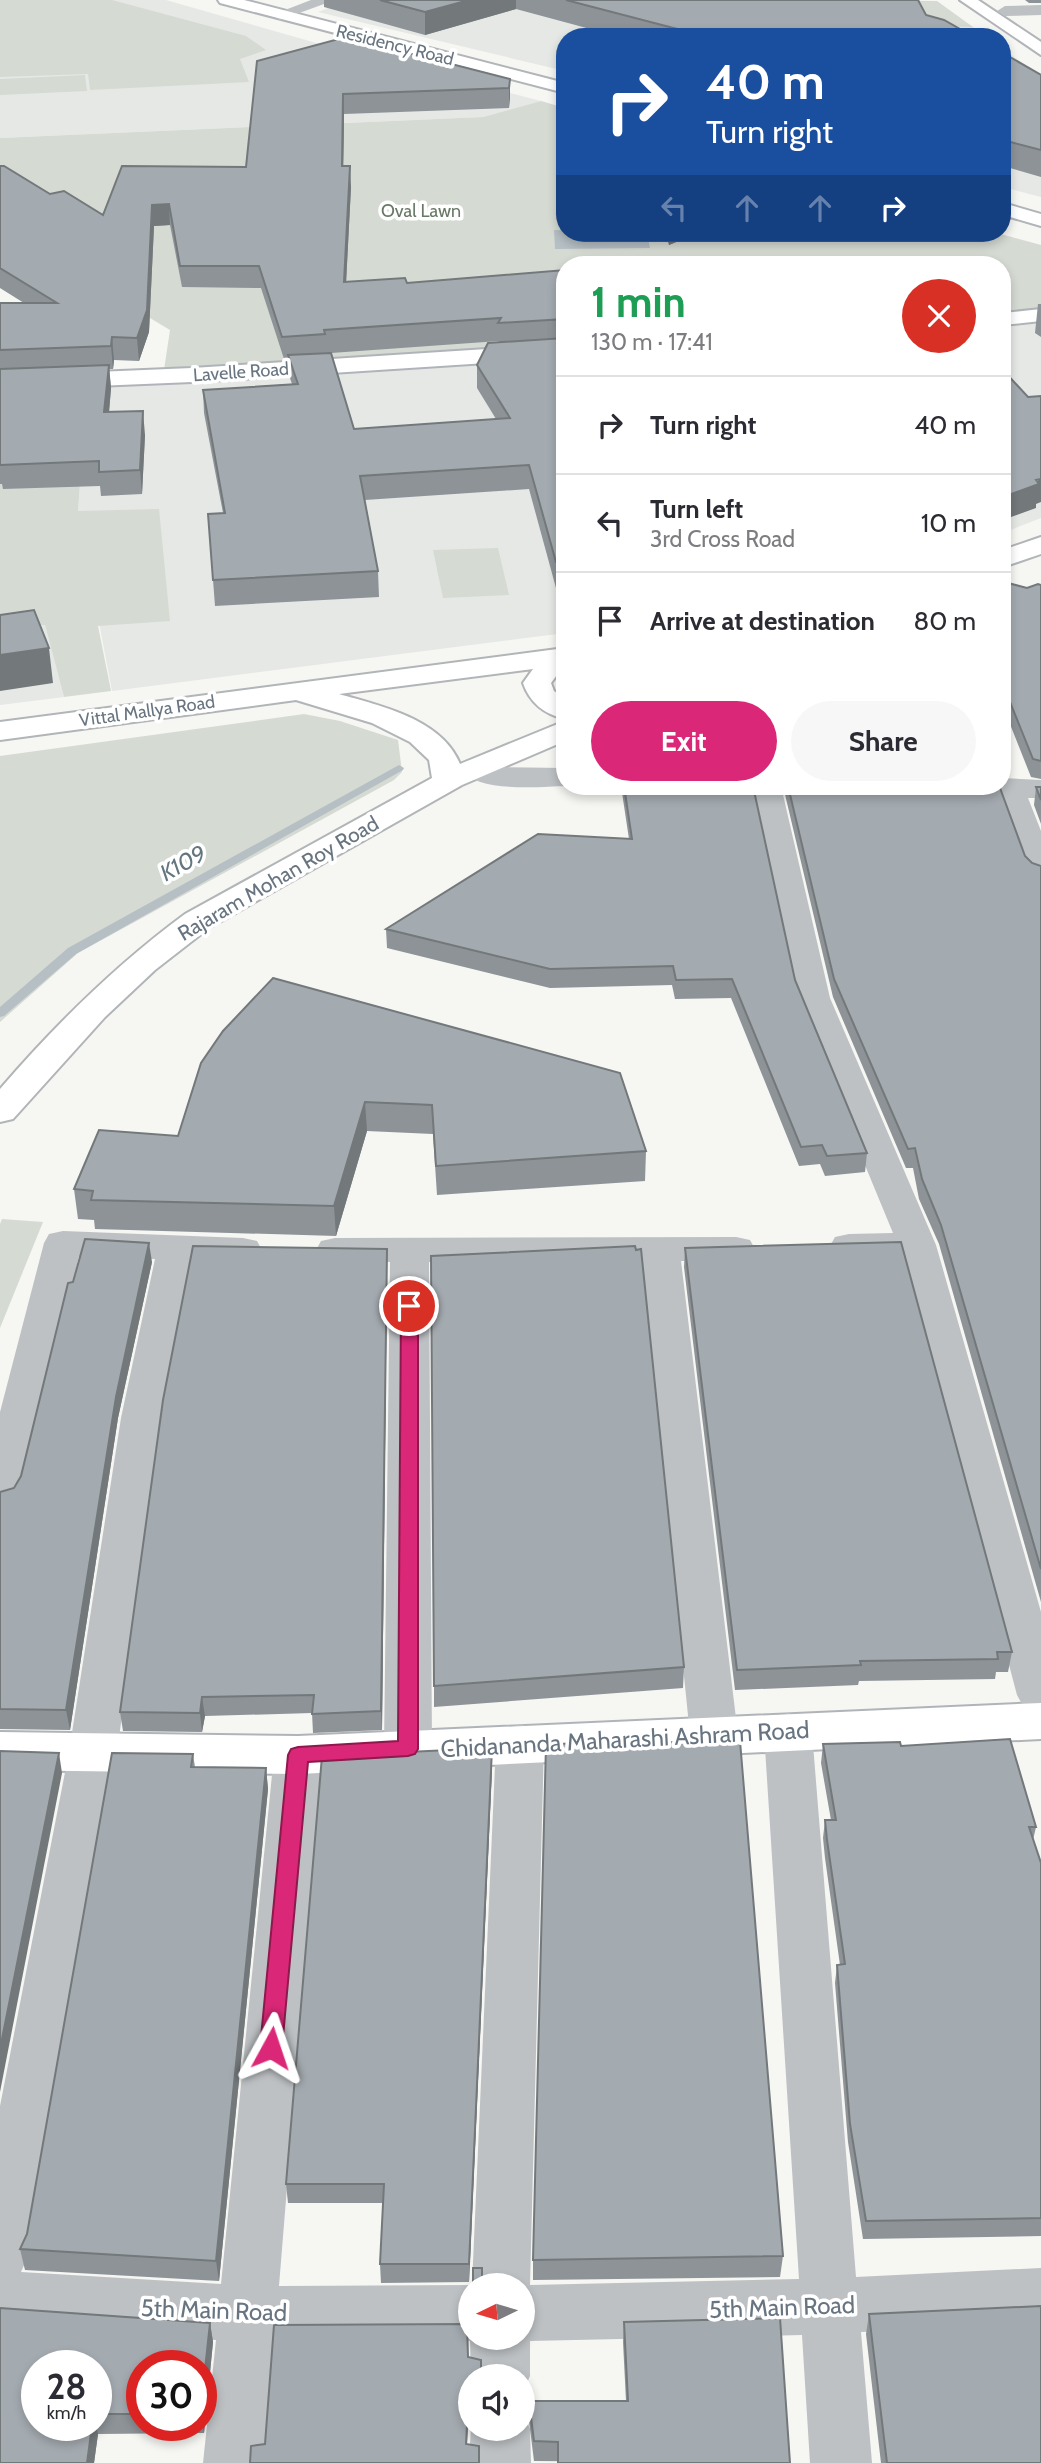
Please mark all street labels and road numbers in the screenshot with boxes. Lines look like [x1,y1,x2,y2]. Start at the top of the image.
street label: Residency Road [334,20,456,70]
street label: Lavelle Road [192,358,290,386]
street label: Vittal Mallya Road [78,691,216,731]
street label: Rajaram Mohan Roy Road [173,810,383,947]
street label: Chidananda Maharashi Ashram Road [440,1715,810,1763]
street label: 5th Main Road [708,2290,856,2324]
street label: 5th Main Road [140,2293,288,2327]

